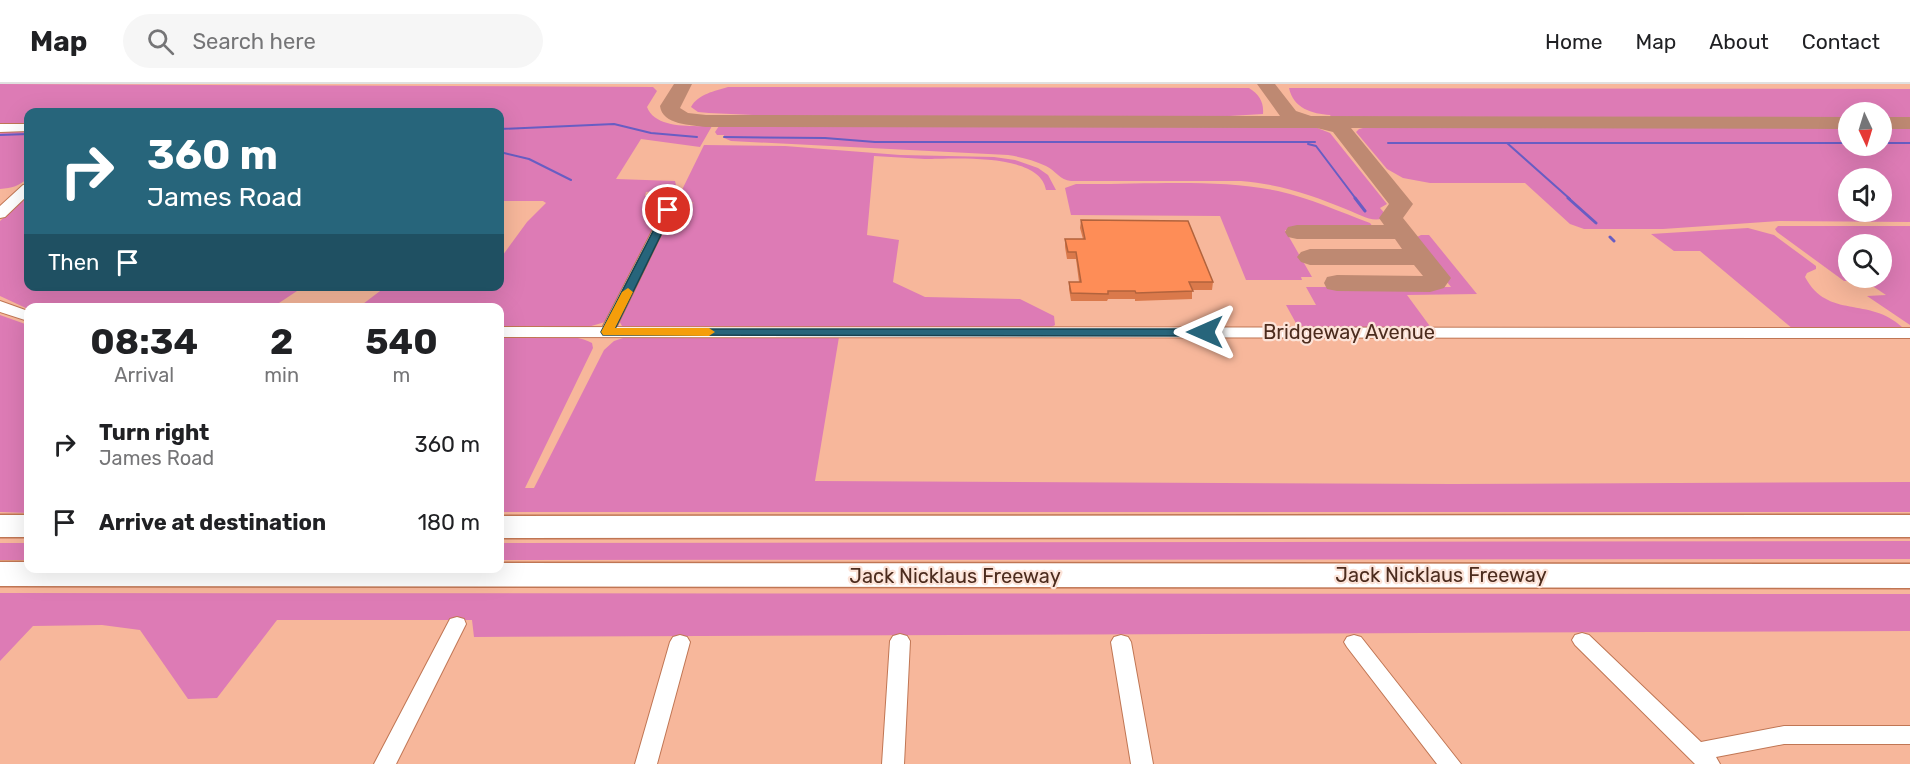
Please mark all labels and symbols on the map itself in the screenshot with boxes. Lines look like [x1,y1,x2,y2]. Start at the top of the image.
north arrow [1838,102,1892,156]
pin [642,184,693,235]
position arrow [1173,300,1237,364]
street label: Bridgeway Avenue [1263,320,1435,344]
street label: Jack Nicklaus Freeway [1335,563,1547,587]
street label: Jack Nicklaus Freeway [849,564,1061,588]

